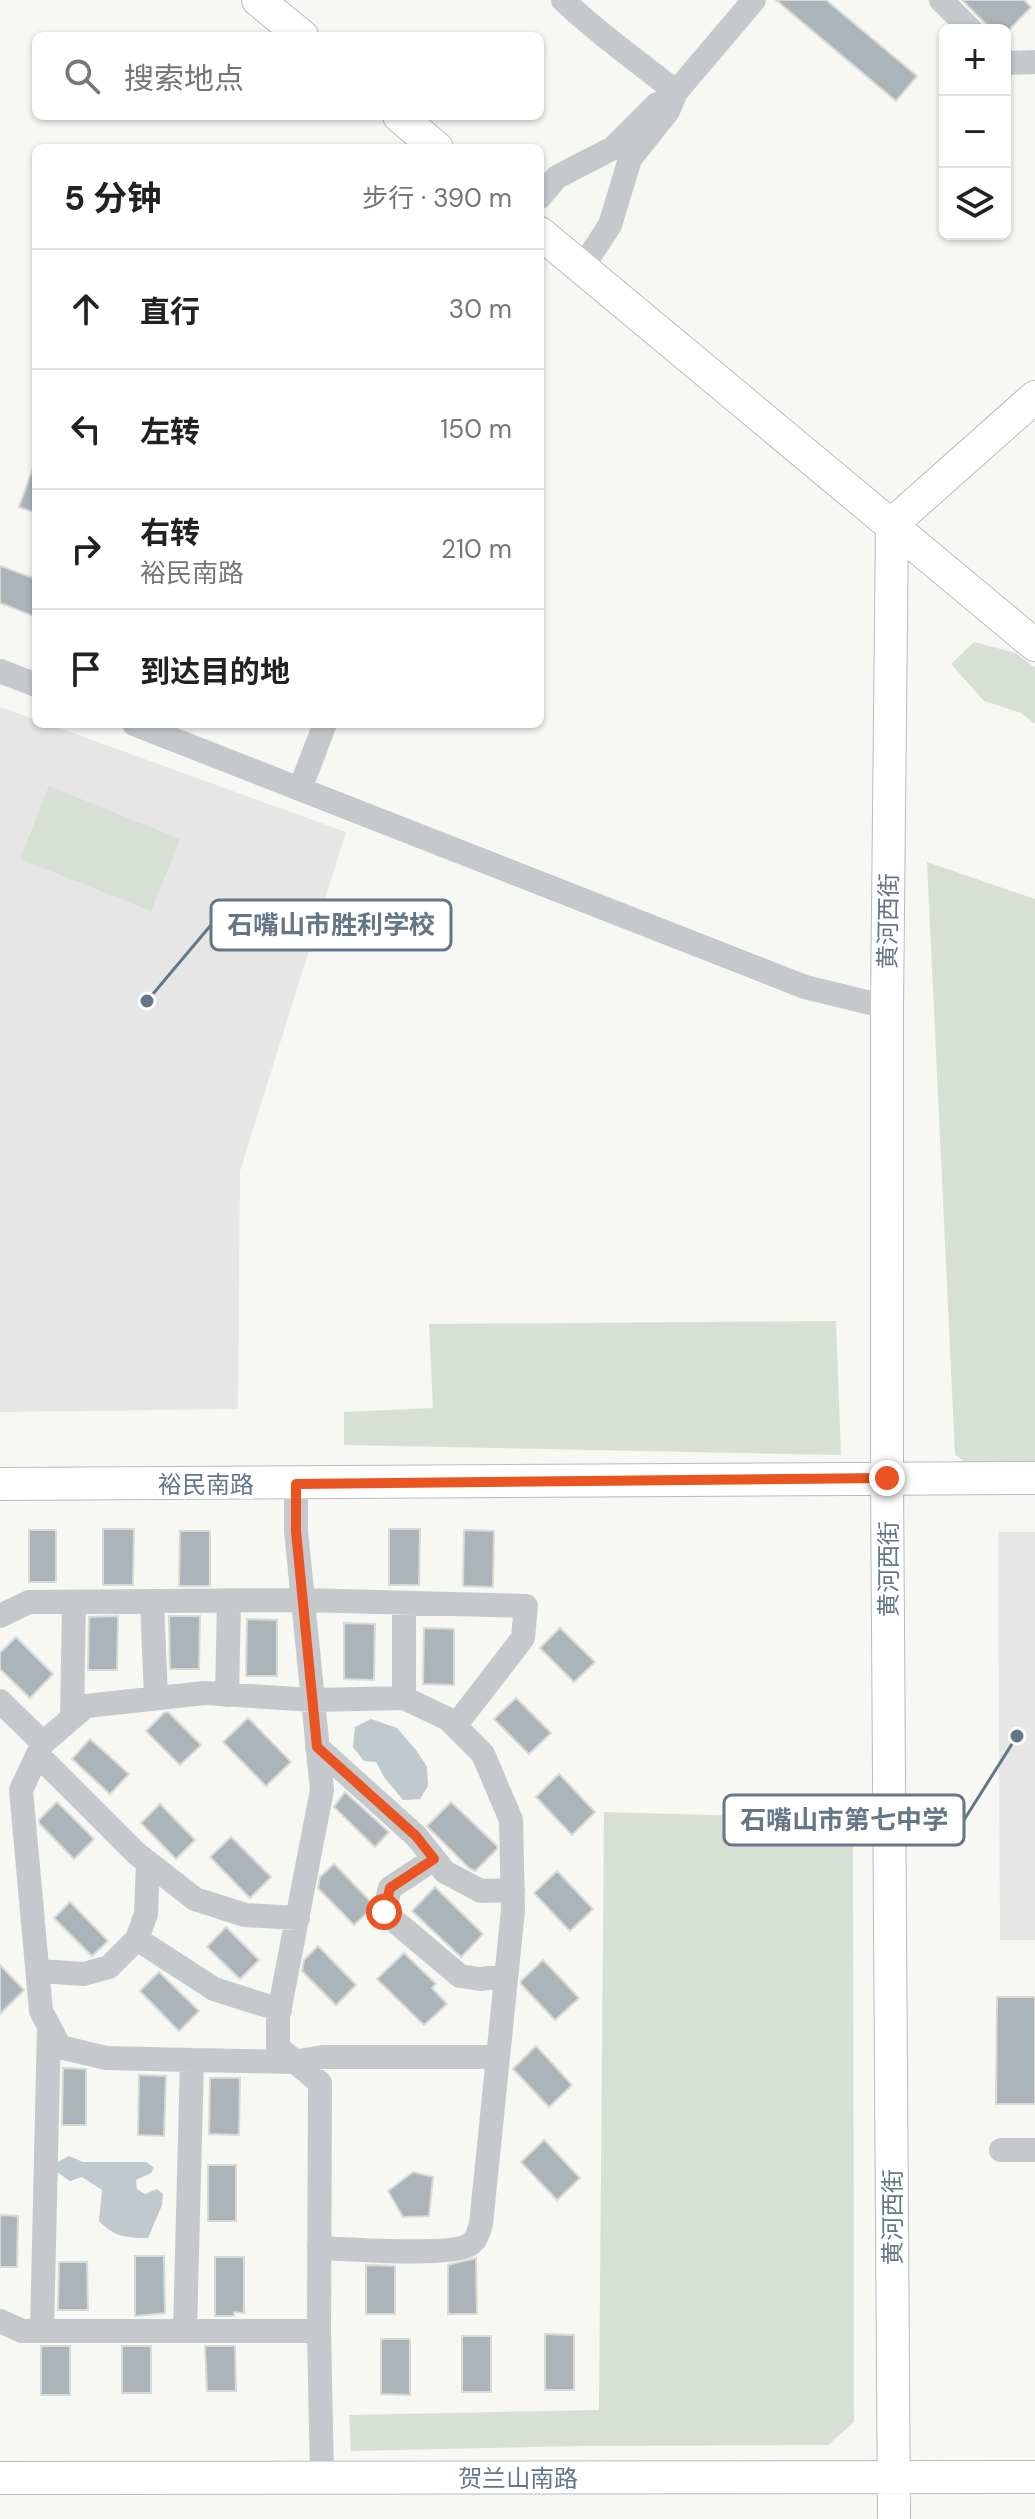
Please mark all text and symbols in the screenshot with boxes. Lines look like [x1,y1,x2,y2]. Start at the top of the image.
map controls [939,24,1011,240]
button: + [939,24,1011,96]
search box [32,32,544,120]
icon: search [60,54,104,98]
text: 搜索地点 [124,59,244,98]
button: − [939,96,1011,168]
button: layers [939,168,1011,240]
text: 5 分钟 [64,176,161,221]
text: 步行 · 390 m [362,181,512,215]
icon: ahead [64,287,108,331]
text: 直行 [140,292,200,331]
text: 30 m [449,292,512,326]
icon: left [64,407,108,451]
text: 左转 [140,412,200,451]
text: 150 m [440,412,512,446]
text: 右转 [140,513,200,552]
icon: right [64,527,108,571]
text: 210 m [441,532,512,566]
text: 裕民南路 [140,556,244,590]
icon: arrive [64,647,108,691]
text: 到达目的地 [140,652,290,691]
street label: 黄河西街 [872,873,904,969]
callout: 石嘴山市胜利学校 [211,900,451,950]
text: 石嘴山市胜利学校 [227,908,435,942]
route end [869,1460,905,1496]
street label: 裕民南路 [158,1469,254,1500]
street label: 黄河西街 [873,1521,904,1617]
callout: 石嘴山市第七中学 [724,1795,964,1845]
text: 石嘴山市第七中学 [740,1803,948,1837]
route start [366,1894,402,1930]
street label: 黄河西街 [877,2169,908,2265]
street label: 贺兰山南路 [458,2463,578,2494]

